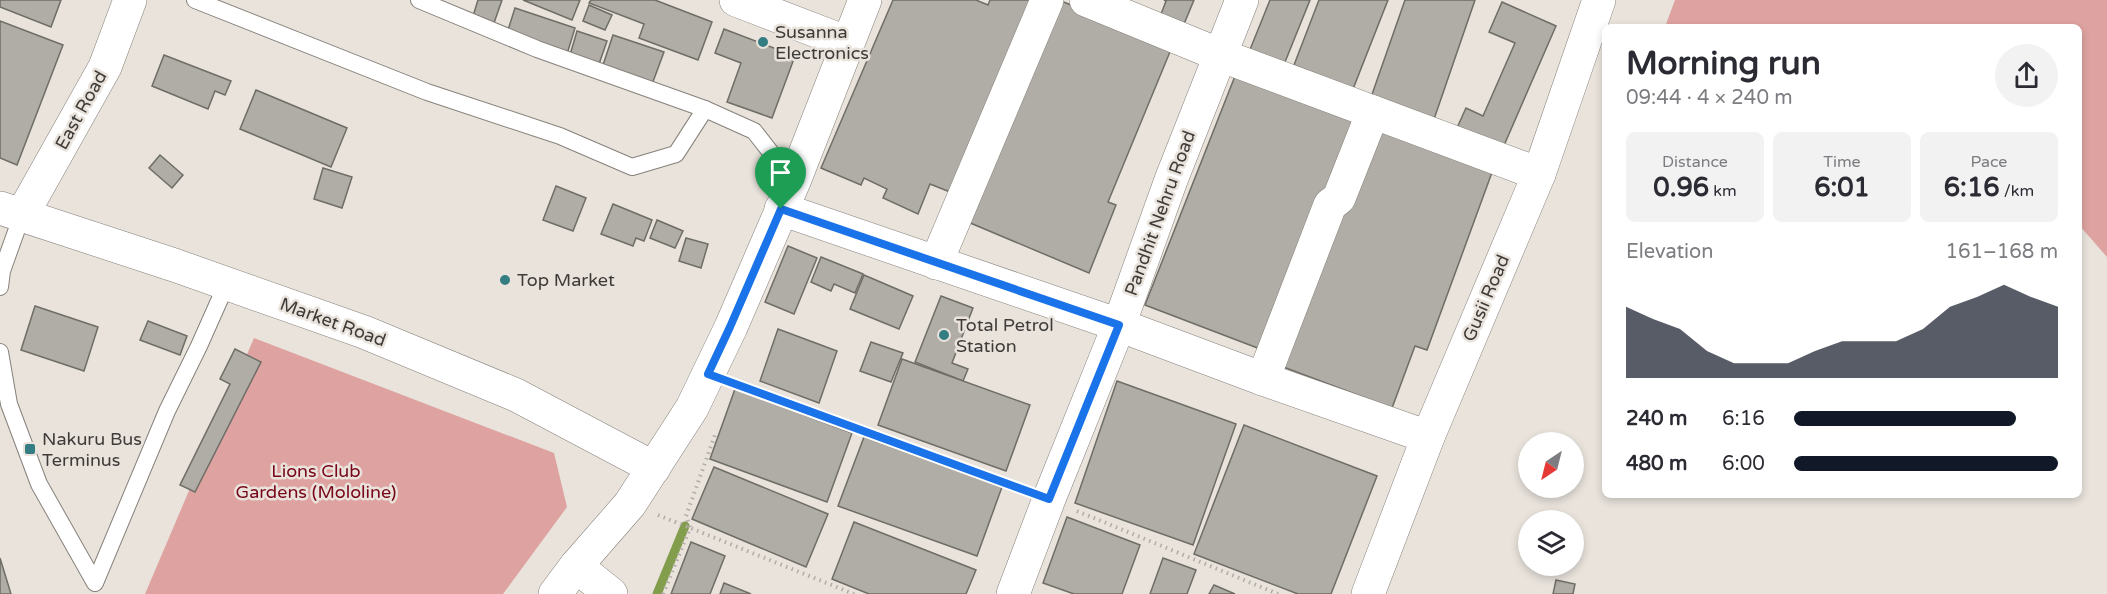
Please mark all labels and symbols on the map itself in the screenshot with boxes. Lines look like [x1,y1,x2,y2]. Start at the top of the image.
place label: Susanna Electronics [775,21,869,64]
marker: Susanna Electronics [756,35,770,49]
street label: East Road [50,67,112,153]
street label: Pandhit Nehru Road [1120,127,1200,299]
pin [755,147,806,209]
street label: Gusii Road [1458,251,1514,345]
place label: Top Market [517,269,615,291]
marker: Top Market [498,273,512,287]
street label: Market Road [277,293,389,351]
place label: Total Petrol Station [956,314,1054,357]
marker: Total Petrol Station [937,328,951,342]
place label: Nakuru Bus Terminus [42,428,142,471]
north arrow [1518,432,1584,498]
marker: Nakuru Bus Terminus [23,442,37,456]
park label: Lions Club Gardens (Mololine) [236,460,396,503]

